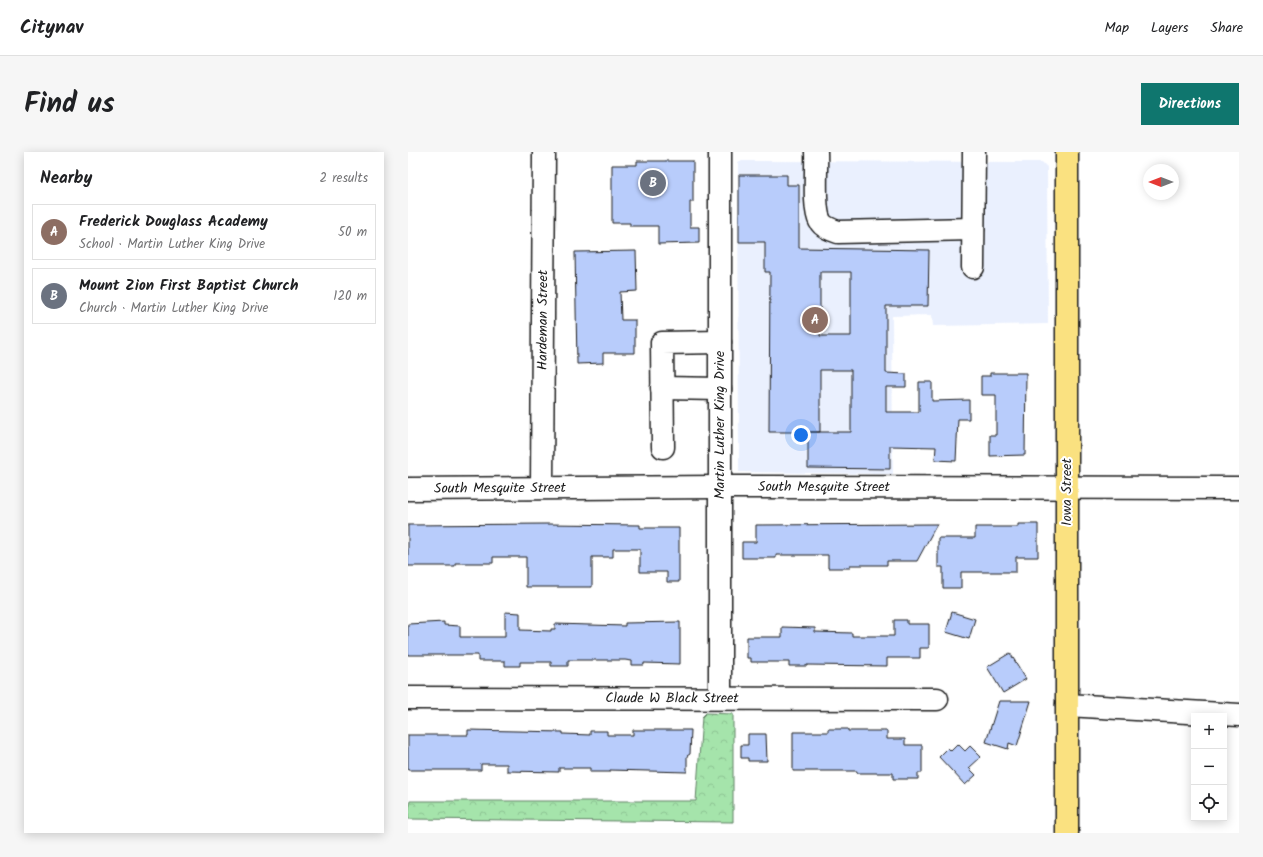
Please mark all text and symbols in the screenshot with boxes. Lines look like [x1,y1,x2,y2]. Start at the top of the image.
text: Citynav [20,13,83,43]
text: Map [1105,17,1129,39]
text: Layers [1151,17,1189,39]
text: Share [1211,17,1243,39]
text: Find us [24,82,115,127]
button: Directions [1141,83,1239,125]
north arrow [1143,164,1179,200]
text: Nearby [40,165,92,192]
text: 2 results [320,168,368,189]
pin: B [640,168,666,198]
text: Frederick Douglass Academy [79,210,268,234]
text: A [50,222,58,243]
text: 50 m [338,222,367,243]
text: School · Martin Luther King Drive [79,234,265,255]
street label: Hardeman Street [532,269,554,370]
text: Mount Zion First Baptist Church [79,274,298,298]
text: B [50,286,58,307]
text: 120 m [333,286,367,307]
text: Church · Martin Luther King Drive [79,298,268,319]
pin: A [802,305,828,335]
street label: Martin Luther King Drive [709,350,731,499]
your location [791,425,811,445]
street label: Iowa Street [1056,458,1078,526]
street label: South Mesquite Street [758,476,891,498]
street label: South Mesquite Street [434,477,567,500]
street label: Claude W Black Street [605,687,739,710]
map controls [1191,713,1227,821]
button: + [1191,713,1227,749]
button: − [1191,749,1227,785]
button: locate [1191,785,1227,821]

